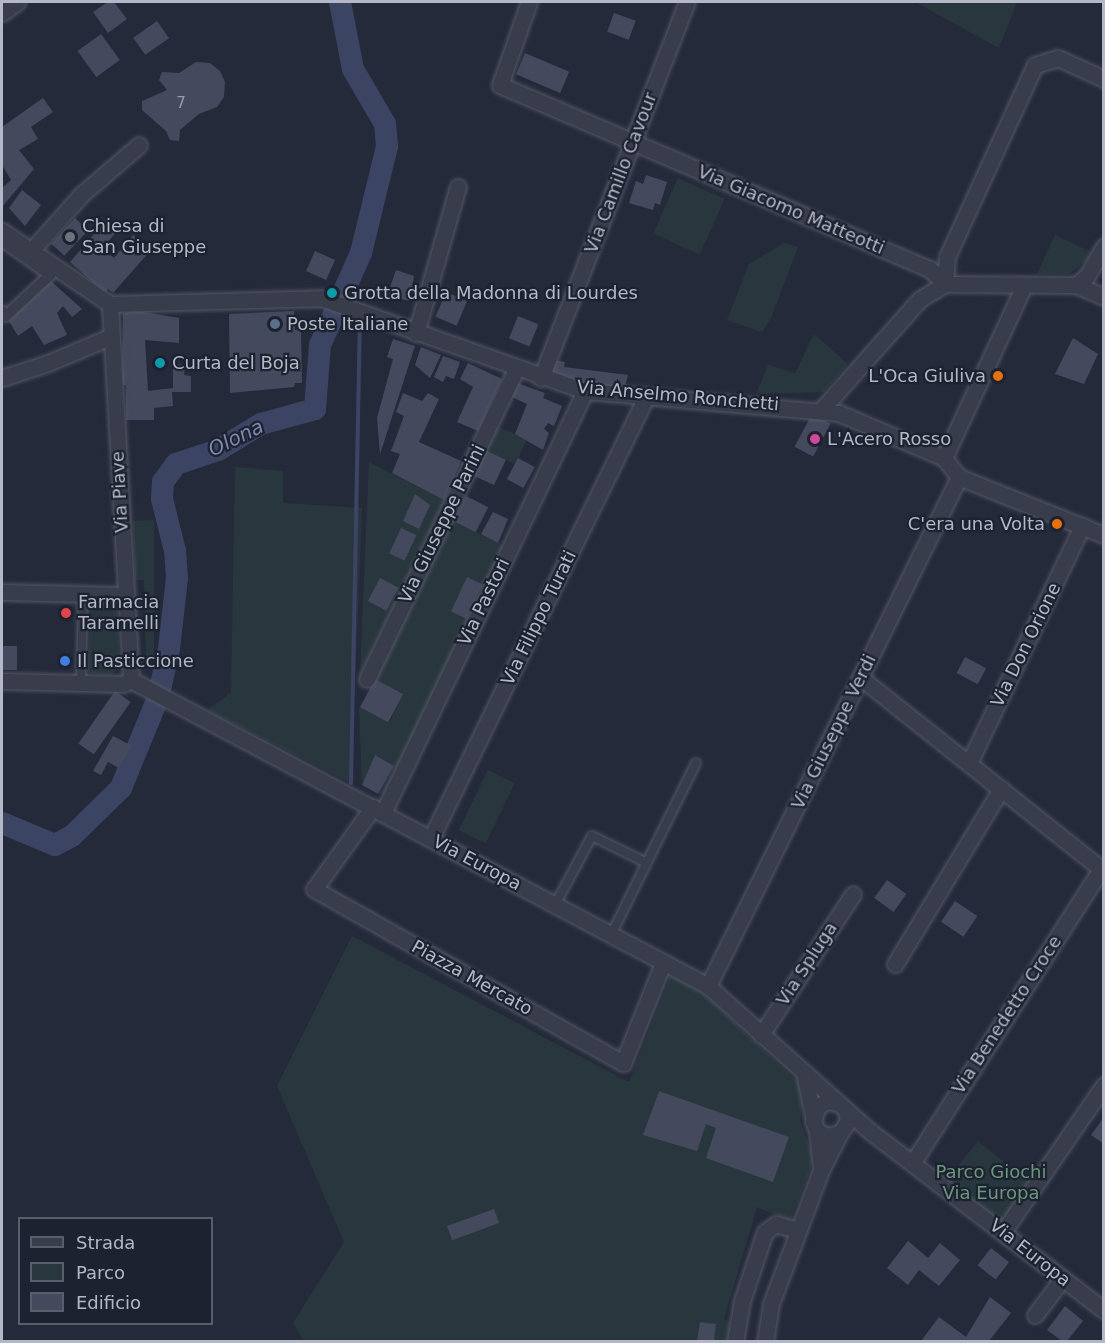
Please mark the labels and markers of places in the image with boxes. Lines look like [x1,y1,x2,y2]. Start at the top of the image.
place label: Chiesa di San Giuseppe [82,216,206,258]
marker: Chiesa di San Giuseppe [63,230,77,244]
place label: Grotta della Madonna di Lourdes [344,282,638,304]
marker: Grotta della Madonna di Lourdes [325,286,339,300]
place label: Poste Italiane [287,313,408,335]
marker: Poste Italiane [268,317,282,331]
place label: Curta del Boja [172,352,300,374]
marker: Curta del Boja [153,356,167,370]
place label: L'Oca Giuliva [868,365,986,387]
marker: L'Oca Giuliva [991,369,1005,383]
place label: L'Acero Rosso [827,428,951,450]
marker: L'Acero Rosso [808,432,822,446]
place label: C'era una Volta [908,513,1045,535]
marker: C'era una Volta [1050,517,1064,531]
place label: Farmacia Taramelli [78,592,159,634]
marker: Farmacia Taramelli [59,606,73,620]
place label: Il Pasticcione [77,650,194,672]
marker: Il Pasticcione [58,654,72,668]

